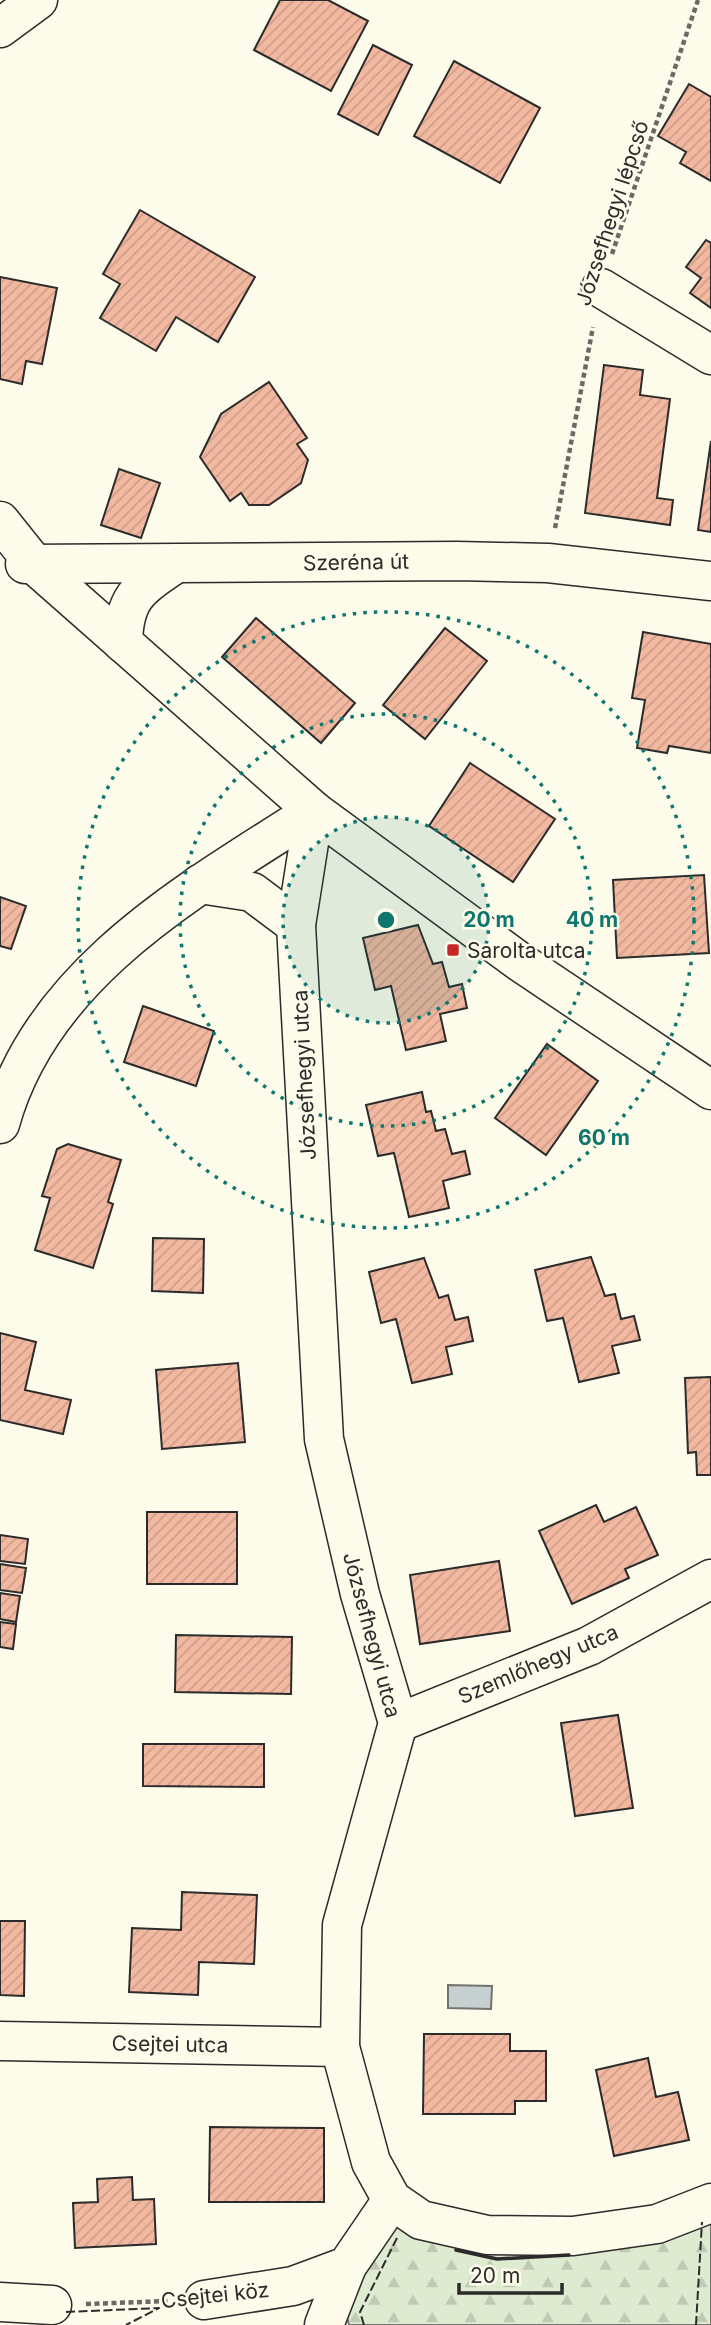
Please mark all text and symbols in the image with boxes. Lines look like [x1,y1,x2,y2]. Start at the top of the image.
street label: Józsefhegyi lépcső [570,117,654,309]
street label: Szeréna út [303,549,409,575]
text: 20 m [463,907,515,932]
text: 40 m [566,907,618,932]
centre of rings [374,908,398,932]
place label: Sarolta utca [467,938,586,963]
marker: Sarolta utca [445,942,461,958]
street label: Józsefhegyi utca [287,989,321,1161]
text: 60 m [578,1125,630,1150]
street label: Józsefhegyi utca [338,1549,406,1721]
street label: Szemlőhegy utca [454,1619,622,1709]
street label: Csejtei utca [111,2030,229,2058]
scale bar [459,2252,562,2296]
text: 20 m [470,2263,520,2288]
street label: Csejtei köz [160,2277,270,2313]

